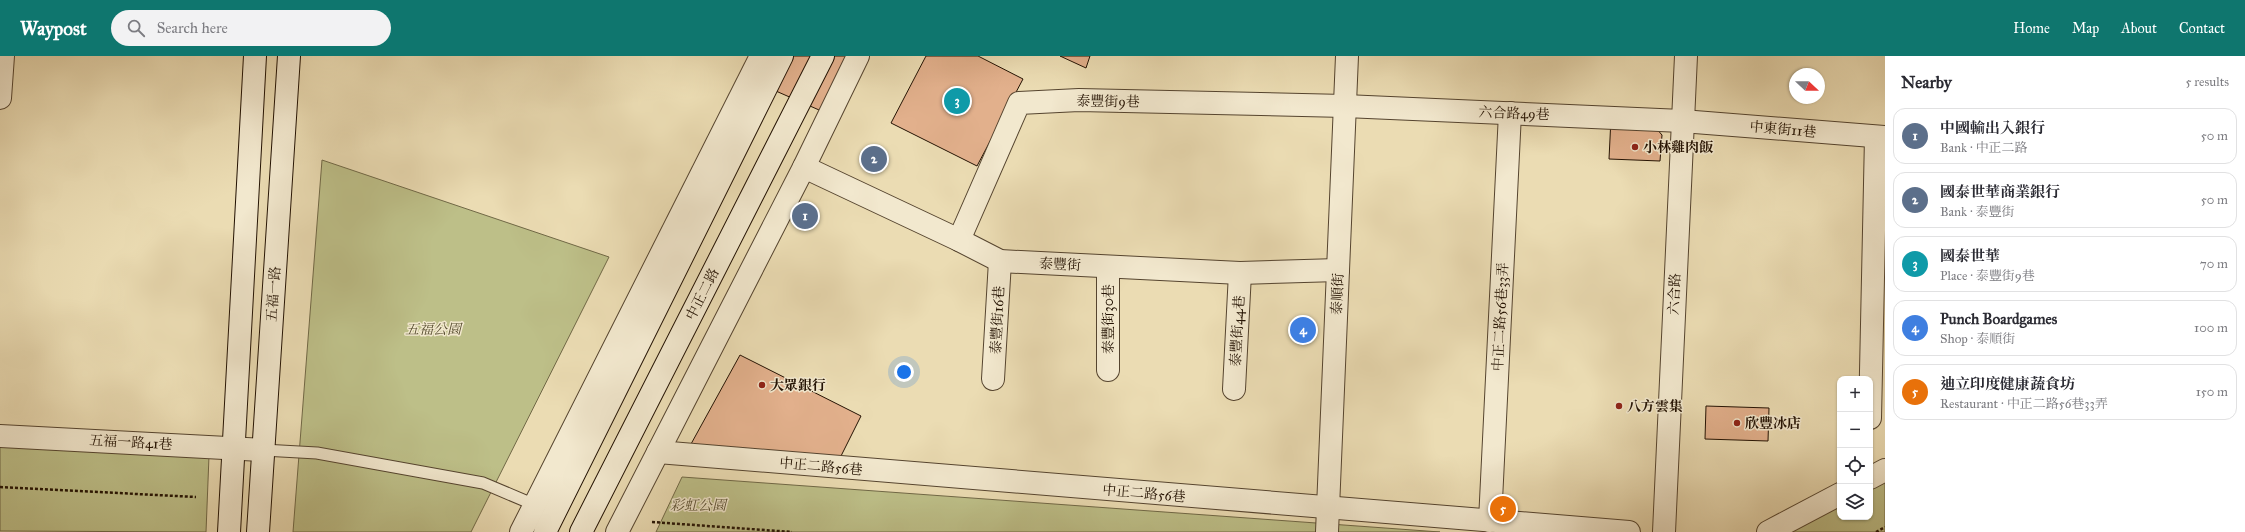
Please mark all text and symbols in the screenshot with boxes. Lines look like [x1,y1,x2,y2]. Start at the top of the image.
search box [111,10,391,46]
text: Waypost [20,17,87,40]
icon: search [125,17,147,39]
text: Search here [157,19,228,37]
text: Home [2013,20,2050,37]
text: Map [2072,20,2099,37]
text: About [2121,20,2157,37]
text: Contact [2179,20,2225,37]
north arrow [1789,68,1825,104]
text: Nearby [1901,72,1952,93]
text: 5 results [2185,74,2229,90]
pin: 3 [944,86,970,116]
street label: 泰豐街9巷 [1076,92,1140,111]
street label: 六合路49巷 [1478,104,1550,123]
street label: 中東街11巷 [1749,118,1817,141]
text: 中國輸出入銀行 [1940,119,2045,137]
text: 1 [1912,128,1918,144]
text: 50 m [2201,128,2228,144]
place label: 小林雞肉飯 [1643,139,1714,156]
text: Bank · 中正二路 [1940,140,2028,156]
marker: 小林雞肉飯 [1630,142,1640,152]
pin: 2 [861,144,887,174]
text: 國泰世華商業銀行 [1940,183,2060,201]
text: 2 [1912,192,1918,208]
text: 50 m [2201,192,2228,208]
pin: 1 [792,201,818,231]
text: Bank · 泰豐街 [1940,204,2015,220]
text: 國泰世華 [1940,247,2000,265]
street label: 泰豐街 [1039,255,1081,274]
text: 3 [1912,256,1918,272]
text: 70 m [2200,256,2228,272]
street label: 中正二路56巷33弄 [1489,262,1512,372]
street label: 中正二路 [682,265,723,323]
street label: 五福一路 [263,266,284,323]
text: Place · 泰豐街9巷 [1940,268,2035,284]
street label: 泰順街 [1328,273,1347,315]
street label: 六合路 [1665,273,1684,315]
street label: 泰豐街30巷 [1100,284,1117,354]
street label: 泰豐街16巷 [987,285,1008,355]
street label: 泰豐街44巷 [1227,295,1248,367]
text: Punch Boardgames [1940,310,2057,328]
pin: 4 [1290,315,1316,345]
text: 4 [1911,320,1919,336]
text: 100 m [2194,320,2228,336]
park label: 五福公園 [405,321,463,338]
text: Shop · 泰順街 [1940,331,2015,347]
your location [894,362,914,382]
text: 迪立印度健康蔬食坊 [1940,375,2075,393]
map controls [1837,376,1873,520]
button: + [1837,376,1873,412]
place label: 大眾銀行 [770,377,826,394]
marker: 大眾銀行 [757,380,767,390]
text: 5 [1912,384,1918,400]
text: 150 m [2196,384,2228,400]
text: Restaurant · 中正二路56巷33弄 [1940,396,2108,412]
place label: 八方雲集 [1627,398,1683,415]
marker: 八方雲集 [1614,401,1624,411]
button: − [1837,412,1873,448]
place label: 欣豐冰店 [1745,415,1801,432]
marker: 欣豐冰店 [1732,418,1742,428]
street label: 五福一路41巷 [89,432,173,453]
button: locate [1837,448,1873,484]
street label: 中正二路56巷 [779,454,863,479]
street label: 中正二路56巷 [1102,481,1186,506]
button: layers [1837,484,1873,520]
pin: 5 [1490,494,1516,524]
park label: 彩虹公園 [670,497,728,514]

